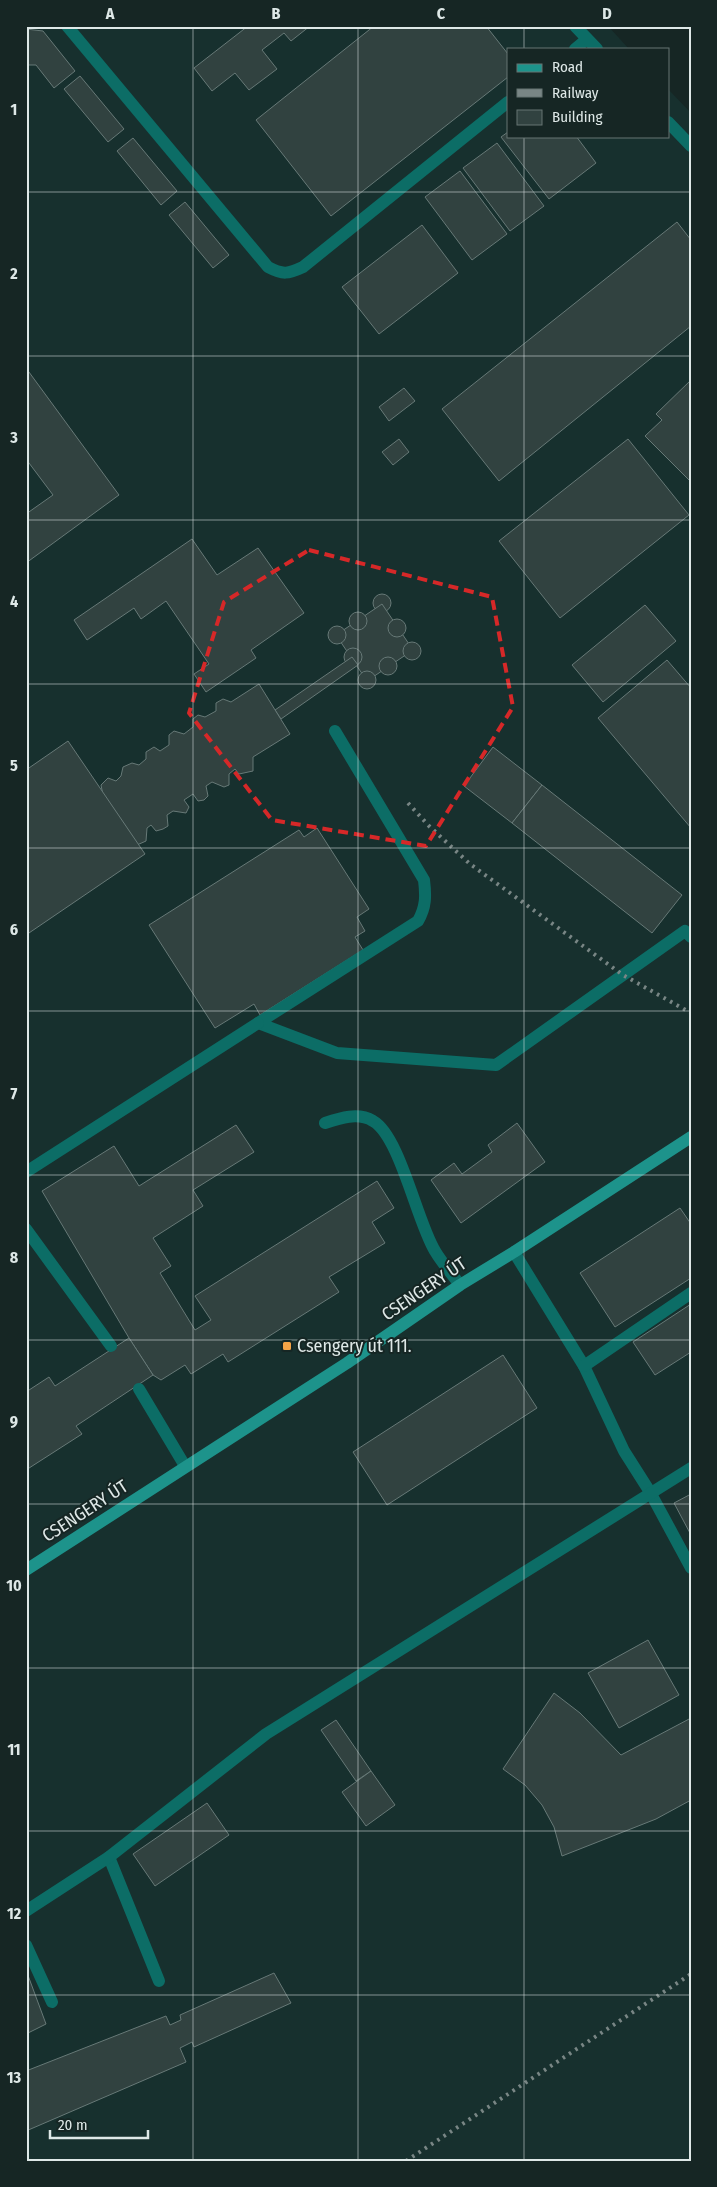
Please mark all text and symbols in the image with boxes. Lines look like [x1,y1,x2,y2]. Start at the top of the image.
text: A [105,4,115,23]
text: B [272,4,281,23]
text: C [437,4,446,23]
text: D [602,4,612,23]
legend [507,48,670,138]
text: Road [552,58,583,76]
text: Railway [552,84,599,102]
text: 1 [11,100,17,119]
text: Building [552,108,603,126]
text: 2 [9,264,18,283]
text: 3 [9,428,18,447]
text: 4 [10,592,18,611]
text: 5 [10,756,18,775]
text: 6 [10,920,18,939]
text: 7 [11,1084,18,1103]
text: 8 [10,1248,19,1267]
street label: CSENGERY ÚT [377,1251,471,1325]
place label: Csengery út 111. [297,1335,412,1357]
marker: Csengery út 111. [281,1340,293,1352]
text: 9 [10,1412,18,1431]
street label: CSENGERY ÚT [38,1474,132,1547]
text: 10 [6,1576,22,1595]
text: 11 [7,1740,21,1759]
text: 12 [7,1904,22,1923]
text: 13 [7,2068,22,2087]
scale bar [50,2107,148,2139]
text: 20 m [58,2116,88,2134]

